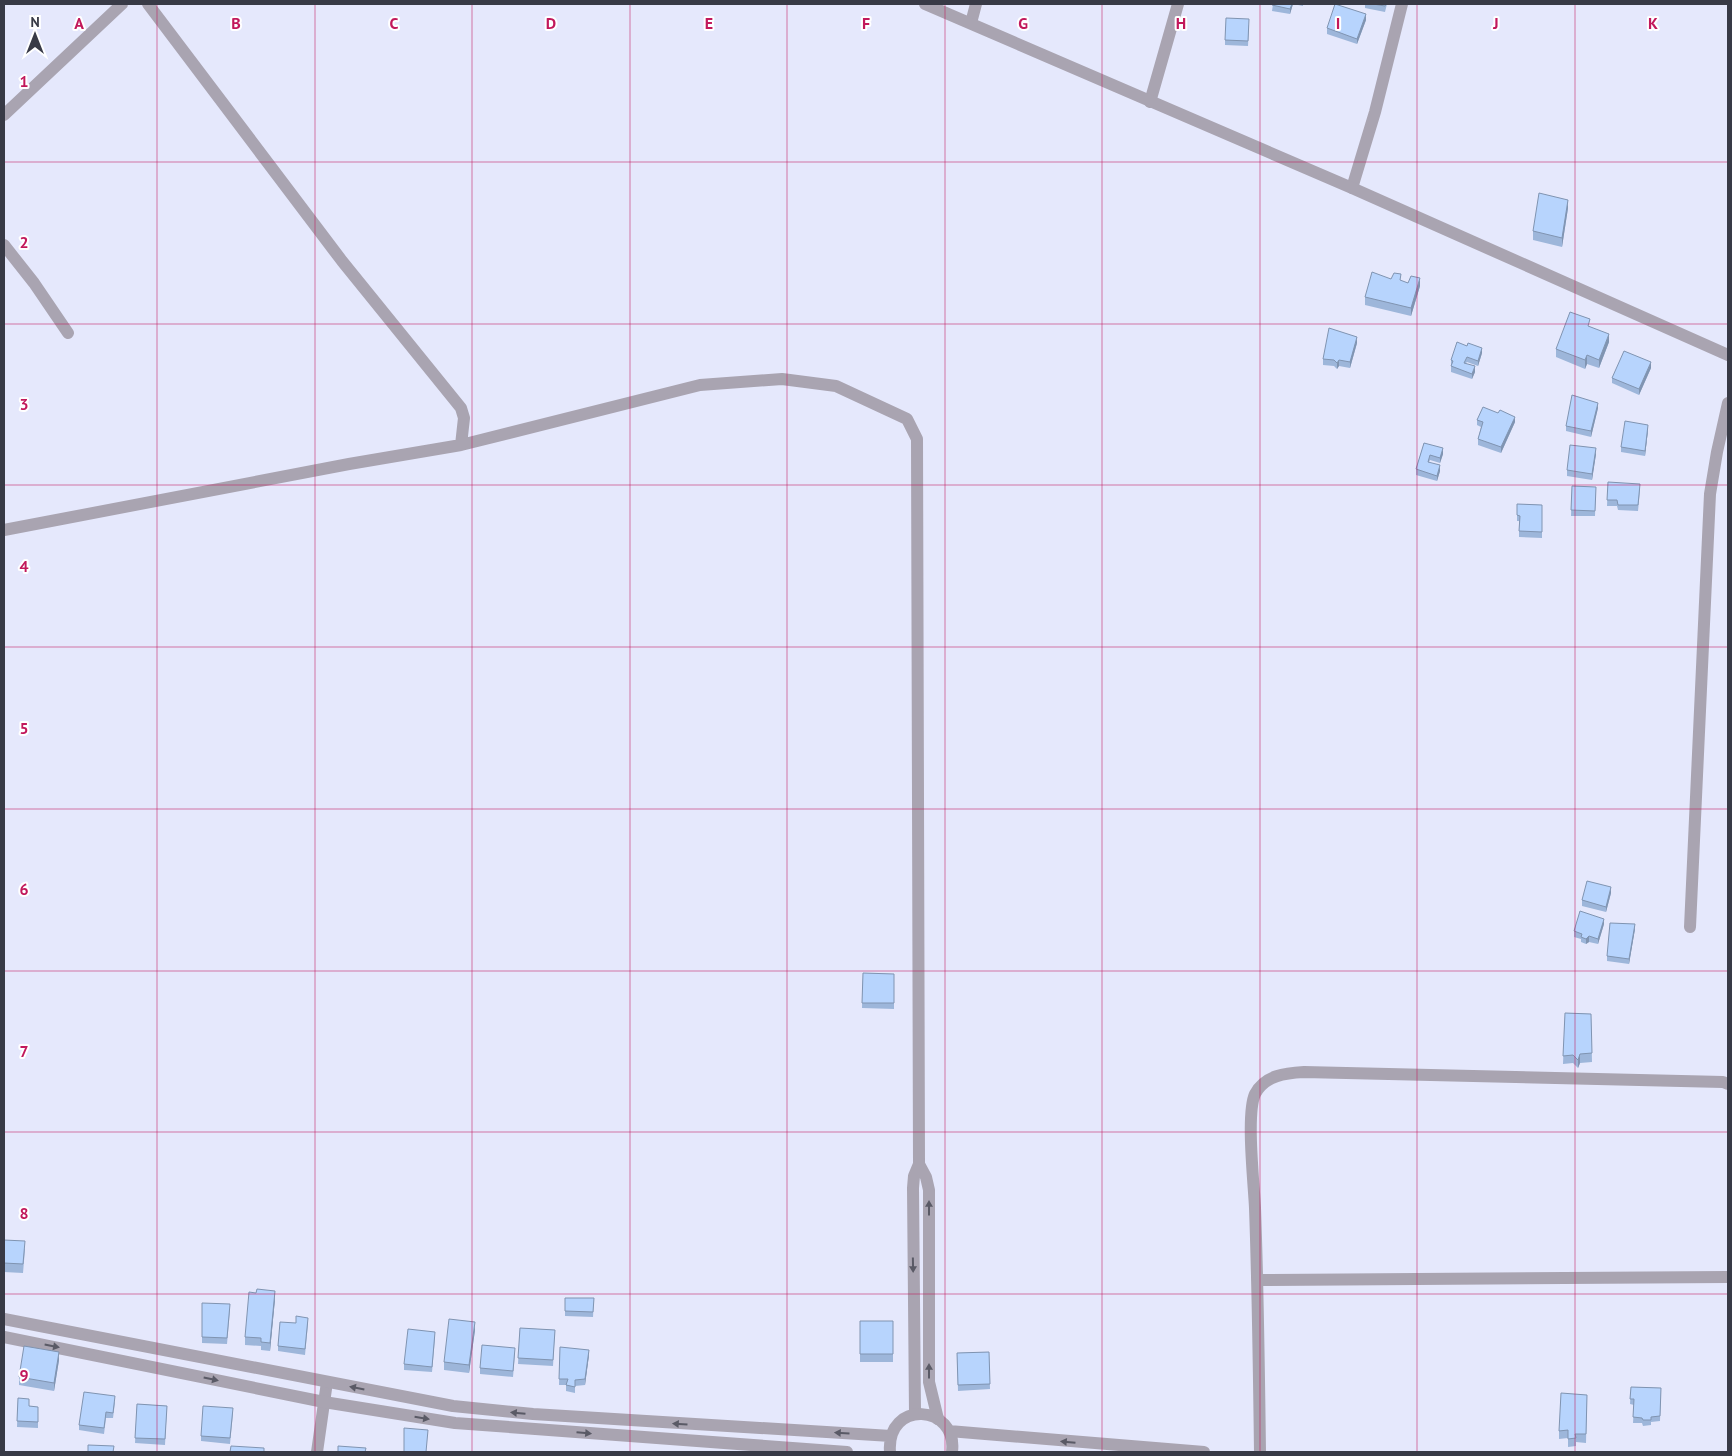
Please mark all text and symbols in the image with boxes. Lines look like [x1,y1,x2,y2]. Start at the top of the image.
north arrow [10,10,60,60]
text: N [30,13,40,31]
text: A [74,13,84,33]
text: B [231,13,241,33]
text: C [390,13,399,33]
text: D [546,13,556,33]
text: E [705,13,713,33]
text: F [862,13,870,33]
text: G [1018,13,1028,33]
text: H [1176,13,1186,33]
text: I [1336,13,1340,33]
text: J [1492,13,1499,33]
text: K [1648,13,1658,33]
text: 1 [19,71,29,91]
text: 2 [19,232,29,252]
text: 3 [19,394,29,414]
text: 4 [19,556,29,576]
text: 5 [19,718,29,738]
text: 6 [19,879,29,899]
text: 7 [19,1041,29,1061]
one-way arrow [925,1200,933,1216]
text: 8 [19,1203,29,1223]
one-way arrow [910,1257,918,1273]
one-way arrow [44,1343,60,1351]
one-way arrow [925,1363,933,1379]
text: 9 [19,1365,29,1385]
one-way arrow [203,1375,219,1383]
one-way arrow [349,1383,365,1391]
one-way arrow [509,1409,525,1417]
one-way arrow [415,1414,431,1422]
one-way arrow [672,1419,688,1427]
one-way arrow [576,1429,592,1437]
one-way arrow [834,1429,850,1437]
one-way arrow [1060,1438,1076,1446]

